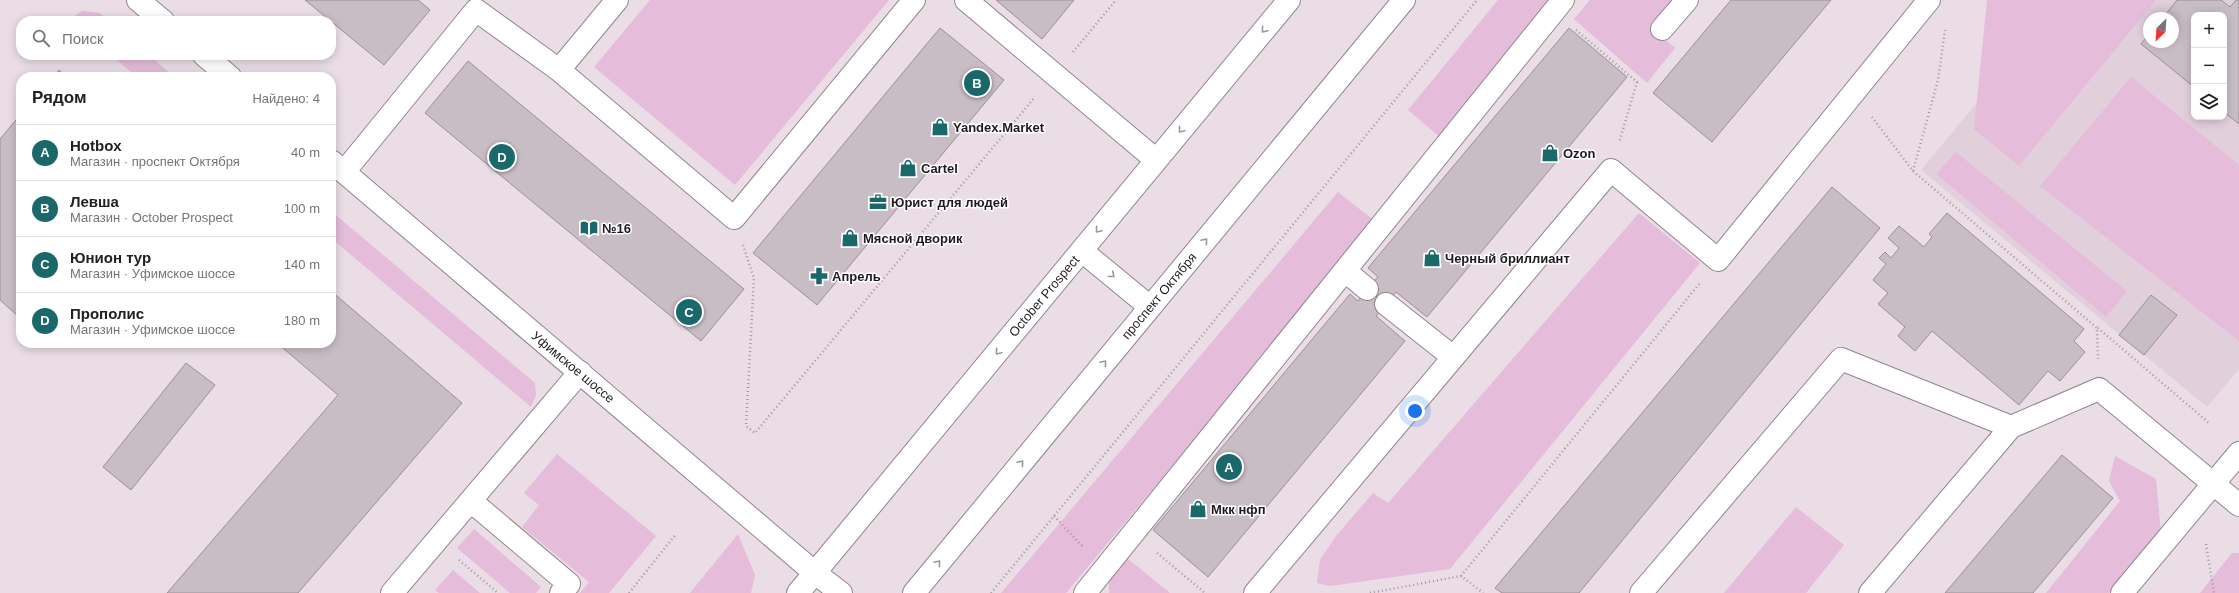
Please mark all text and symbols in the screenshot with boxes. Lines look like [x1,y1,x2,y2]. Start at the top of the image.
north arrow [2143,12,2179,48]
map controls [2191,12,2227,120]
button: + [2191,12,2227,48]
search box [16,16,336,60]
one-way arrow [1262,25,1269,33]
icon: search [30,27,52,49]
text: Поиск [62,30,104,47]
button: − [2191,48,2227,84]
pin: B [964,68,990,98]
button: layers [2191,84,2227,120]
text: Рядом [32,88,87,107]
text: Найдено: 4 [252,91,320,106]
shop icon: Yandex.Market [930,117,950,137]
place label: Yandex.Market [953,120,1045,135]
one-way arrow [1179,126,1186,133]
text: Hotbox [70,137,122,154]
pin: D [489,142,515,172]
shop icon: Ozon [1540,143,1560,163]
text: A [40,145,50,160]
text: 40 m [291,145,320,160]
place label: Ozon [1563,146,1596,161]
text: Магазин · проспект Октября [70,154,240,169]
shop icon: Cartel [898,158,918,178]
place label: Cartel [921,161,958,176]
office icon: Юрист для людей [868,192,888,212]
text: Левша [70,193,119,210]
place label: Юрист для людей [891,195,1008,210]
text: B [40,201,50,216]
text: 100 m [284,201,320,216]
text: Магазин · October Prospect [70,210,233,225]
library icon: №16 [579,218,599,238]
place label: №16 [602,221,631,236]
one-way arrow [1096,226,1103,233]
shop icon: Мясной дворик [840,228,860,248]
place label: Мясной дворик [863,231,963,246]
one-way arrow [1200,238,1207,245]
shop icon: Черный бриллиант [1422,248,1442,268]
text: Юнион тур [70,249,151,266]
street label: проспект Октября [1118,250,1200,342]
place label: Черный бриллиант [1445,251,1570,266]
street label: October Prospect [1006,252,1083,340]
text: C [40,257,50,272]
text: 140 m [284,257,320,272]
text: Магазин · Уфимское шоссе [70,266,235,281]
pharmacy icon: Апрель [809,266,829,286]
place label: Апрель [832,269,881,284]
one-way arrow [1107,271,1114,278]
pin: C [676,297,702,327]
text: Прополис [70,305,144,322]
text: D [40,313,50,328]
text: 180 m [284,313,320,328]
text: Магазин · Уфимское шоссе [70,322,235,337]
street label: Уфимское шоссе [529,328,617,406]
one-way arrow [995,347,1002,355]
one-way arrow [1100,360,1107,367]
your location [1405,401,1425,421]
pin: A [1216,452,1242,482]
one-way arrow [1017,460,1024,467]
shop icon: Мкк нфп [1188,499,1208,519]
place label: Мкк нфп [1211,502,1266,517]
one-way arrow [934,560,941,567]

